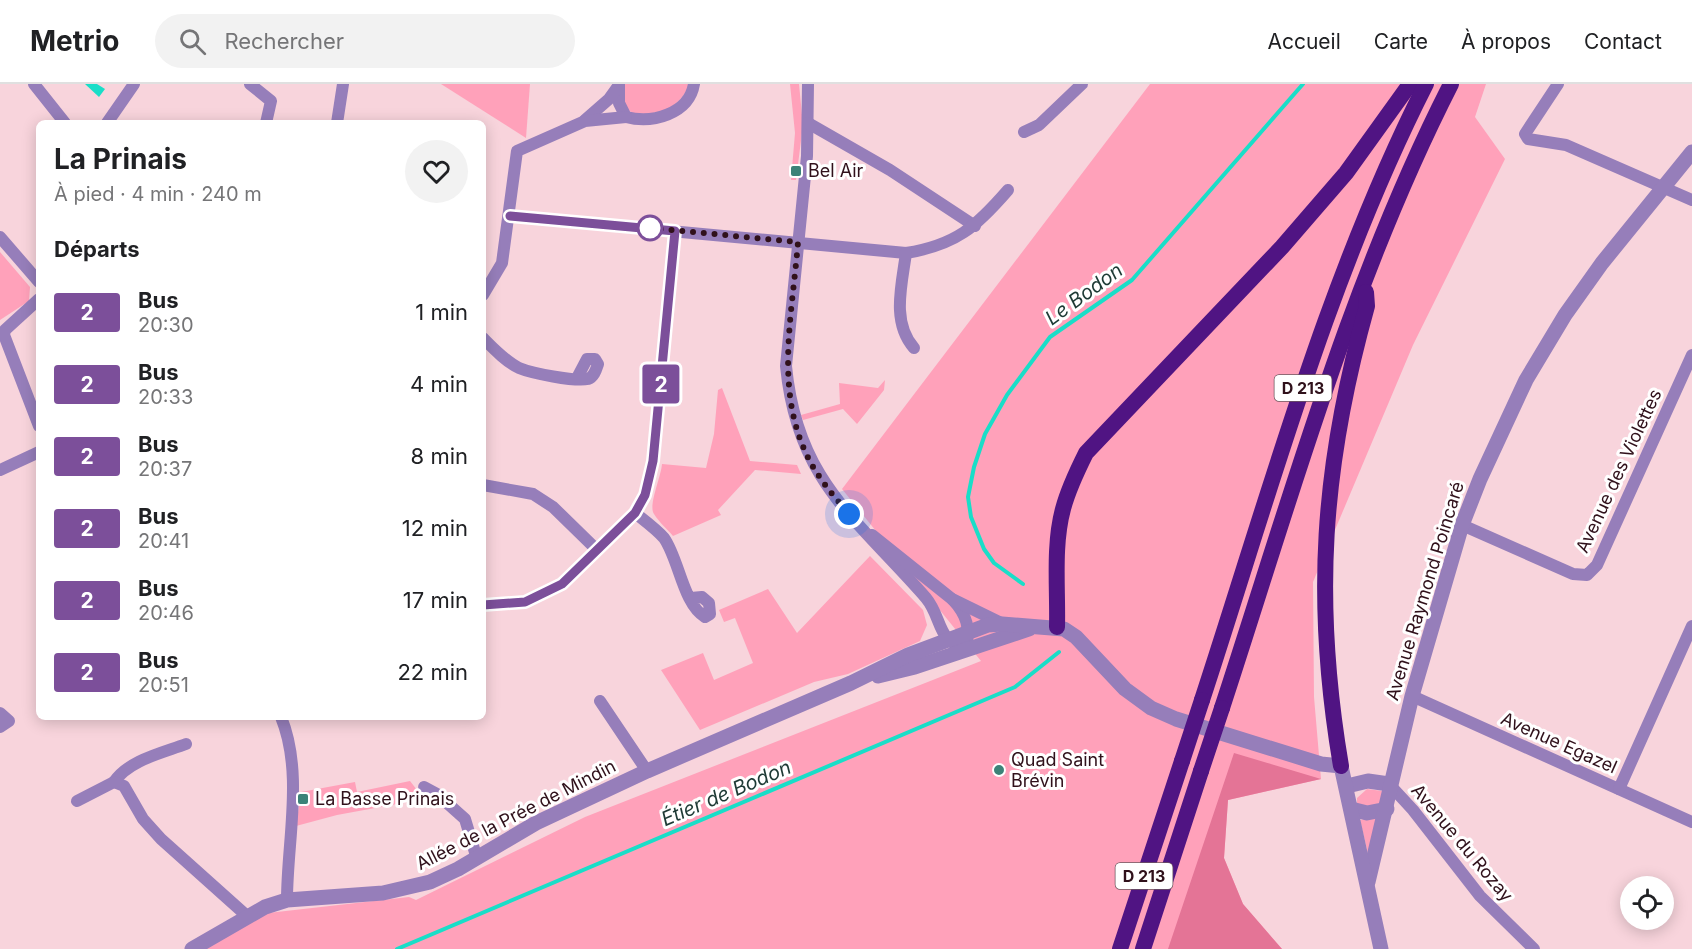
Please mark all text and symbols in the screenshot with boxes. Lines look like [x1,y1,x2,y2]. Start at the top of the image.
search box [155,14,575,68]
text: Metrio [30,24,119,58]
icon: search [176,25,209,58]
text: Rechercher [224,28,344,54]
text: Accueil [1267,29,1341,54]
text: Carte [1374,29,1428,54]
text: À propos [1461,29,1551,54]
text: Contact [1584,29,1662,54]
button: heart [405,140,468,203]
text: La Prinais [54,142,187,176]
place label: Bel Air [808,160,864,181]
marker: Bel Air [789,164,803,178]
text: À pied · 4 min · 240 m [54,182,262,206]
unlabelled marker [637,215,663,241]
text: Départs [54,236,139,262]
water label: Le Bodon [1041,258,1127,330]
text: Bus [138,287,179,313]
text: 1 min [415,299,468,325]
text: 2 [80,300,94,325]
text: 20:30 [138,313,194,337]
text: Bus [138,359,179,385]
line badge: 2 [642,364,680,404]
text: 4 min [410,371,468,397]
text: 2 [80,372,94,397]
text: 2 [654,372,668,397]
road number: D 213 [1274,375,1332,401]
text: 20:33 [138,385,193,409]
street label: Avenue des Violettes [1571,386,1666,556]
text: Bus [138,431,179,457]
text: 8 min [411,443,468,469]
text: 2 [80,444,94,469]
text: 20:37 [138,457,192,481]
street label: Avenue Raymond Poincaré [1381,479,1468,703]
your location [834,499,864,529]
text: Bus [138,503,179,529]
text: 12 min [402,515,468,541]
text: 2 [80,516,94,541]
text: 20:41 [138,529,189,553]
text: Bus [138,575,179,601]
text: 17 min [403,587,468,613]
text: 2 [80,588,94,613]
text: 20:46 [138,601,194,625]
text: Bus [138,647,179,673]
text: 22 min [397,659,468,685]
text: 2 [80,660,94,685]
text: 20:51 [138,673,189,697]
street label: Avenue Egazel [1498,708,1620,778]
place label: Quad Saint Brévin [1011,749,1104,791]
street label: Allée de la Prée de Mindin [412,755,619,874]
water label: Étier de Bodon [657,755,795,831]
marker: Quad Saint Brévin [992,763,1006,777]
street label: Avenue du Rozay [1407,780,1518,906]
place label: La Basse Prinais [315,788,454,809]
marker: La Basse Prinais [296,792,310,806]
road number: D 213 [1116,863,1172,889]
map controls [1620,876,1674,930]
button: locate [1620,876,1674,930]

